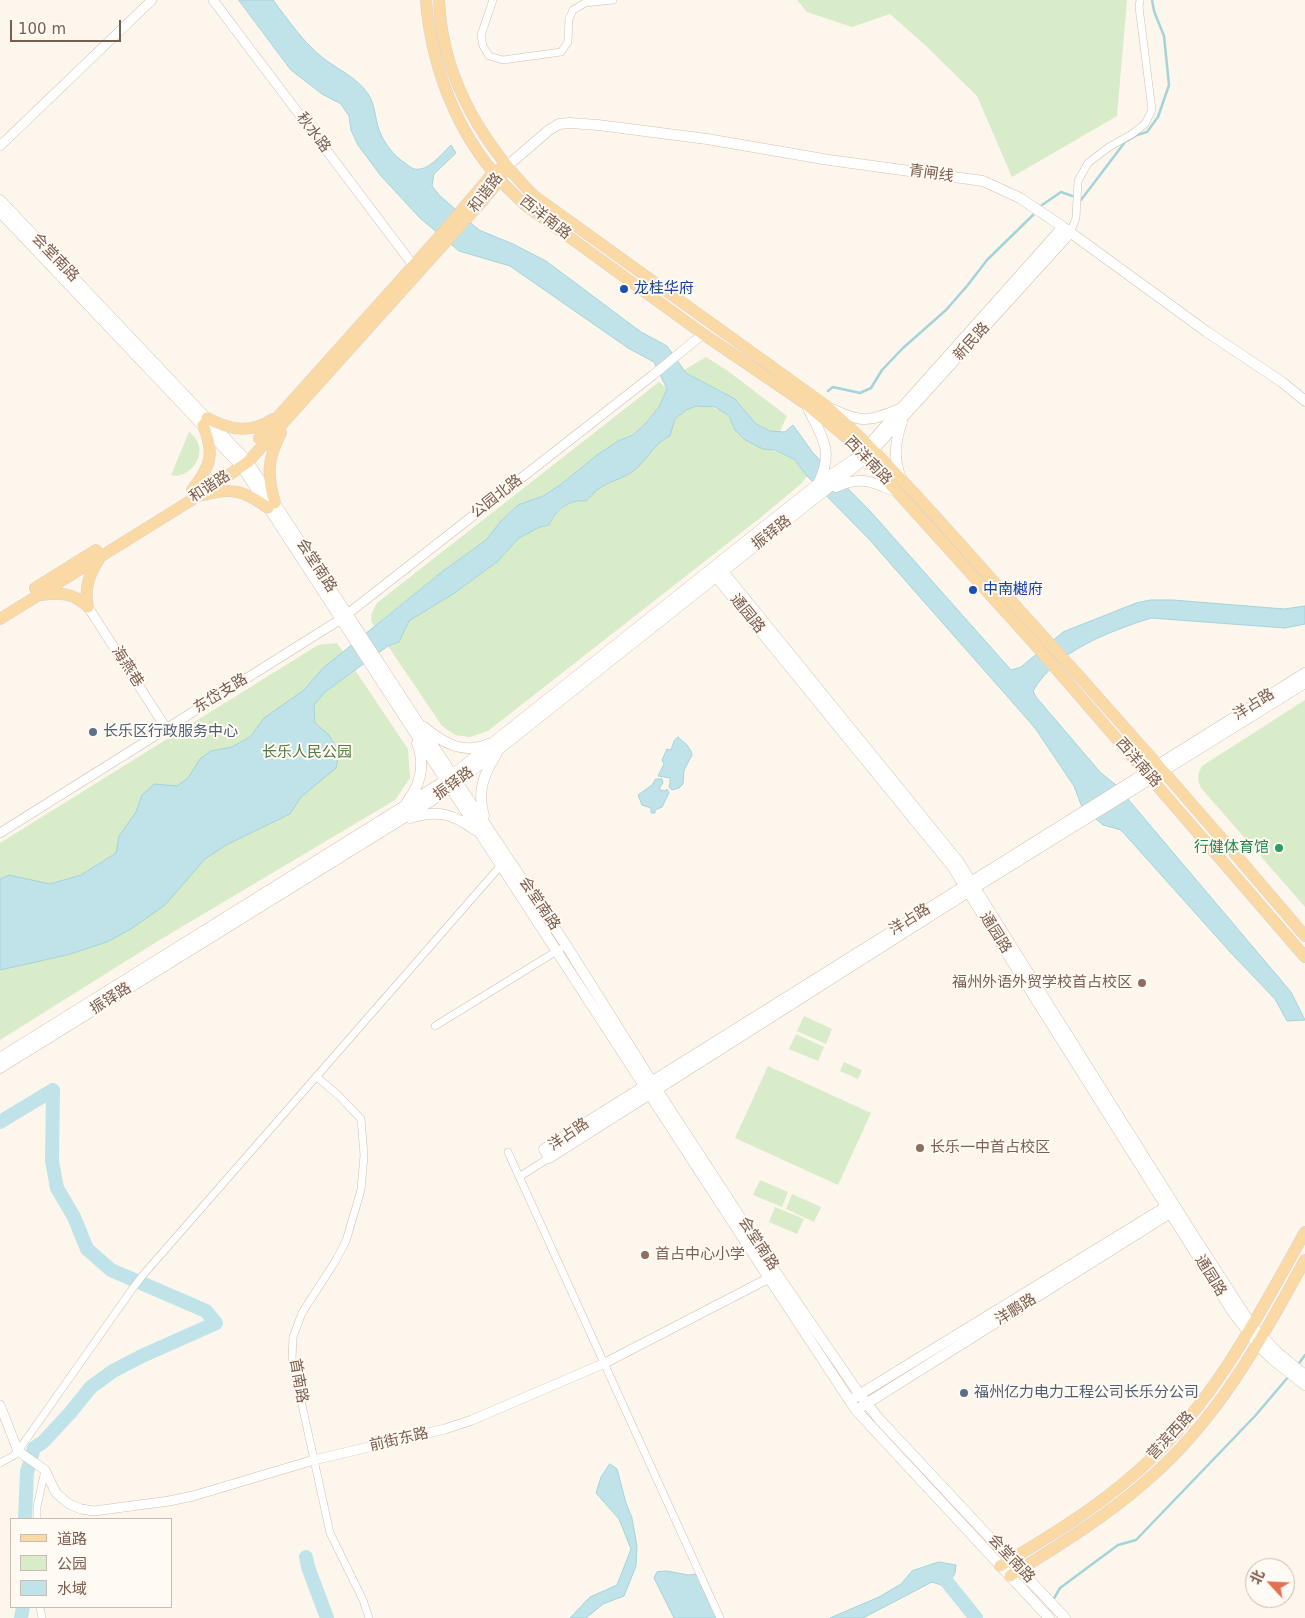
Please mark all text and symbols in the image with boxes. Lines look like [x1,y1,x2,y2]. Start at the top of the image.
scale bar [12,10,124,42]
text: 100 m [18,20,66,38]
street label: 秋水路 [292,110,334,156]
street label: 青闸线 [907,162,955,186]
street label: 和谐路 [465,170,507,216]
street label: 西洋南路 [516,192,574,244]
street label: 会堂南路 [28,230,82,286]
place label: 龙桂华府 [634,280,694,298]
marker: 龙桂华府 [618,283,630,295]
street label: 新民路 [950,319,994,365]
street label: 西洋南路 [841,433,895,489]
street label: 和谐路 [186,467,234,507]
street label: 公园北路 [468,471,526,523]
street label: 振铎路 [749,512,795,554]
street label: 会堂南路 [292,536,340,596]
place label: 中南樾府 [983,581,1043,599]
marker: 中南樾府 [967,584,979,596]
street label: 通园路 [726,591,768,637]
street label: 海燕巷 [107,643,147,691]
street label: 东岱支路 [191,670,251,718]
street label: 洋占路 [1230,685,1278,725]
place label: 长乐区行政服务中心 [103,723,238,741]
marker: 长乐区行政服务中心 [87,726,99,738]
street label: 西洋南路 [1112,734,1164,792]
park label: 长乐人民公园 [262,744,352,762]
street label: 振铎路 [431,763,477,805]
place label: 行健体育馆 [1194,839,1269,857]
marker: 行健体育馆 [1273,842,1285,854]
street label: 会堂南路 [515,874,563,934]
street label: 洋占路 [886,900,934,940]
street label: 通园路 [975,909,1015,957]
place label: 福州外语外贸学校首占校区 [952,974,1132,992]
marker: 福州外语外贸学校首占校区 [1136,977,1148,989]
street label: 振铎路 [87,979,135,1019]
street label: 洋占路 [545,1115,593,1155]
place label: 长乐一中首占校区 [930,1139,1050,1157]
marker: 长乐一中首占校区 [914,1142,926,1154]
street label: 会堂南路 [734,1214,782,1274]
place label: 首占中心小学 [655,1246,745,1264]
marker: 首占中心小学 [639,1249,651,1261]
street label: 通园路 [1190,1252,1230,1300]
street label: 洋鹏路 [992,1290,1040,1330]
street label: 首南路 [285,1357,311,1405]
place label: 福州亿力电力工程公司长乐分公司 [974,1384,1199,1402]
marker: 福州亿力电力工程公司长乐分公司 [958,1387,970,1399]
street label: 营滨西路 [1144,1408,1198,1464]
street label: 前街东路 [368,1424,430,1456]
legend [10,1518,172,1608]
text: 道路 [57,1530,87,1548]
street label: 会堂南路 [984,1531,1038,1587]
text: 公园 [57,1555,87,1573]
north arrow [1245,1558,1295,1608]
text: 北 [1247,1567,1268,1587]
text: 水域 [57,1580,87,1598]

